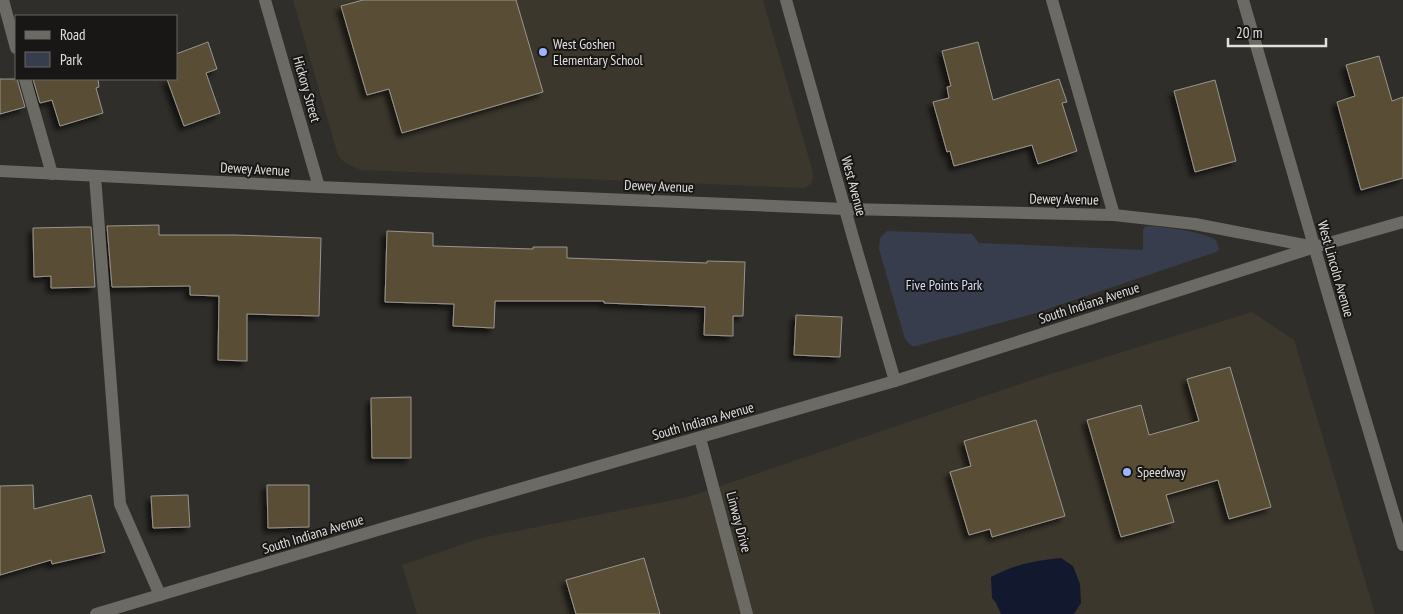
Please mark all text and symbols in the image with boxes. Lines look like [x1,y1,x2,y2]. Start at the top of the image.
legend [15,15,178,80]
scale bar [1228,15,1326,47]
text: 20 m [1236,23,1262,42]
text: Road [60,25,86,44]
place label: West Goshen Elementary School [553,35,643,69]
marker: West Goshen Elementary School [537,46,549,58]
text: Park [60,50,82,69]
street label: Hickory Street [289,54,325,124]
street label: West Avenue [837,154,871,218]
street label: Dewey Avenue [220,158,290,180]
street label: Dewey Avenue [624,176,694,196]
street label: Dewey Avenue [1029,189,1099,209]
street label: West Lincoln Avenue [1314,219,1358,319]
park label: Five Points Park [906,276,983,294]
street label: South Indiana Avenue [1036,278,1142,328]
street label: South Indiana Avenue [650,398,756,444]
place label: Speedway [1137,463,1186,481]
marker: Speedway [1121,466,1133,478]
street label: Linway Drive [722,490,756,555]
street label: South Indiana Avenue [260,510,366,558]

